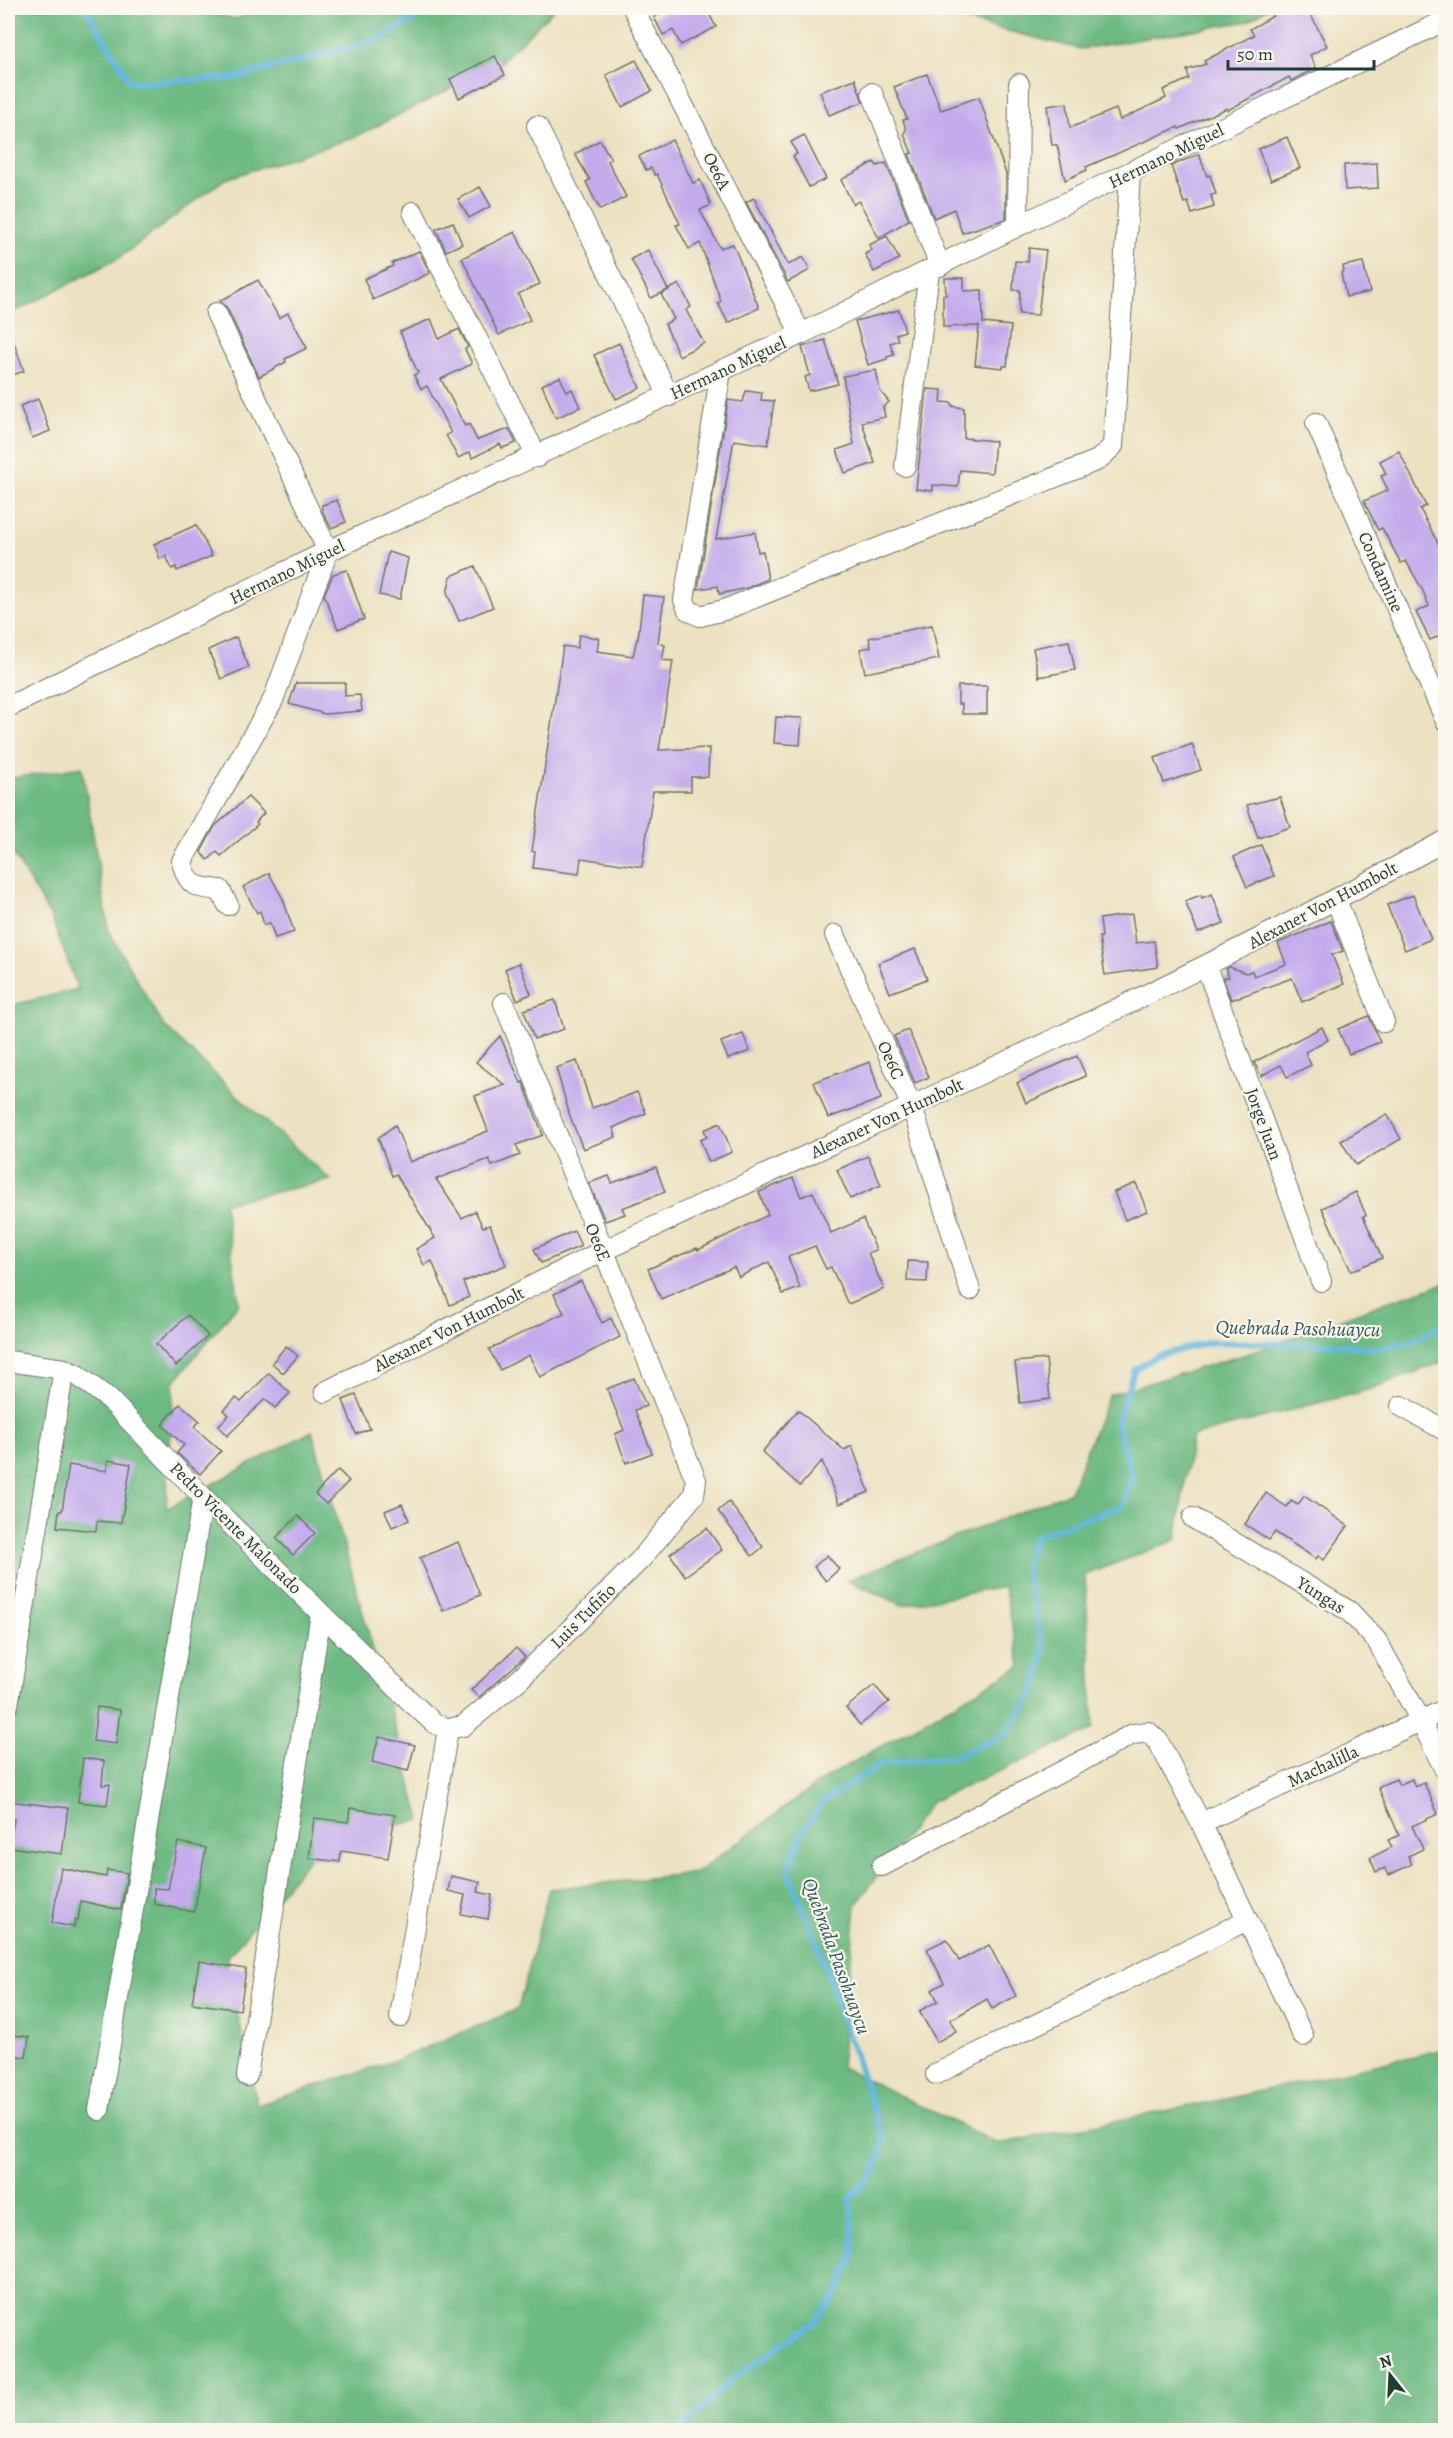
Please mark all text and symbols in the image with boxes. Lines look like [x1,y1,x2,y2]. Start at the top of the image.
scale bar [1228,33,1374,71]
text: 50 m [1237,42,1273,66]
street label: Hermano Miguel [1104,117,1228,194]
street label: Oe6A [697,148,737,194]
street label: Hermano Miguel [666,330,790,405]
street label: Condamine [1353,528,1409,616]
street label: Hermano Miguel [225,533,349,610]
street label: Alexaner Von Humbolt [1243,855,1402,955]
street label: Oe6C [872,1037,910,1083]
street label: Alexaner Von Humbolt [806,1072,967,1164]
street label: Jorge Juan [1240,1085,1288,1163]
street label: Oe6E [579,1219,617,1265]
street label: Alexaner Von Humbolt [369,1281,528,1378]
water label: Quebrada Pasohuaycu [1215,1314,1381,1343]
street label: Pedro Vicente Malonado [165,1457,307,1599]
street label: Yungas [1291,1570,1350,1619]
street label: Luis Tufiño [545,1578,621,1654]
street label: Machalilla [1284,1739,1363,1793]
water label: Quebrada Pasohuaycu [796,1874,877,2038]
north arrow [1360,2345,1420,2405]
text: N [1377,2349,1395,2374]

